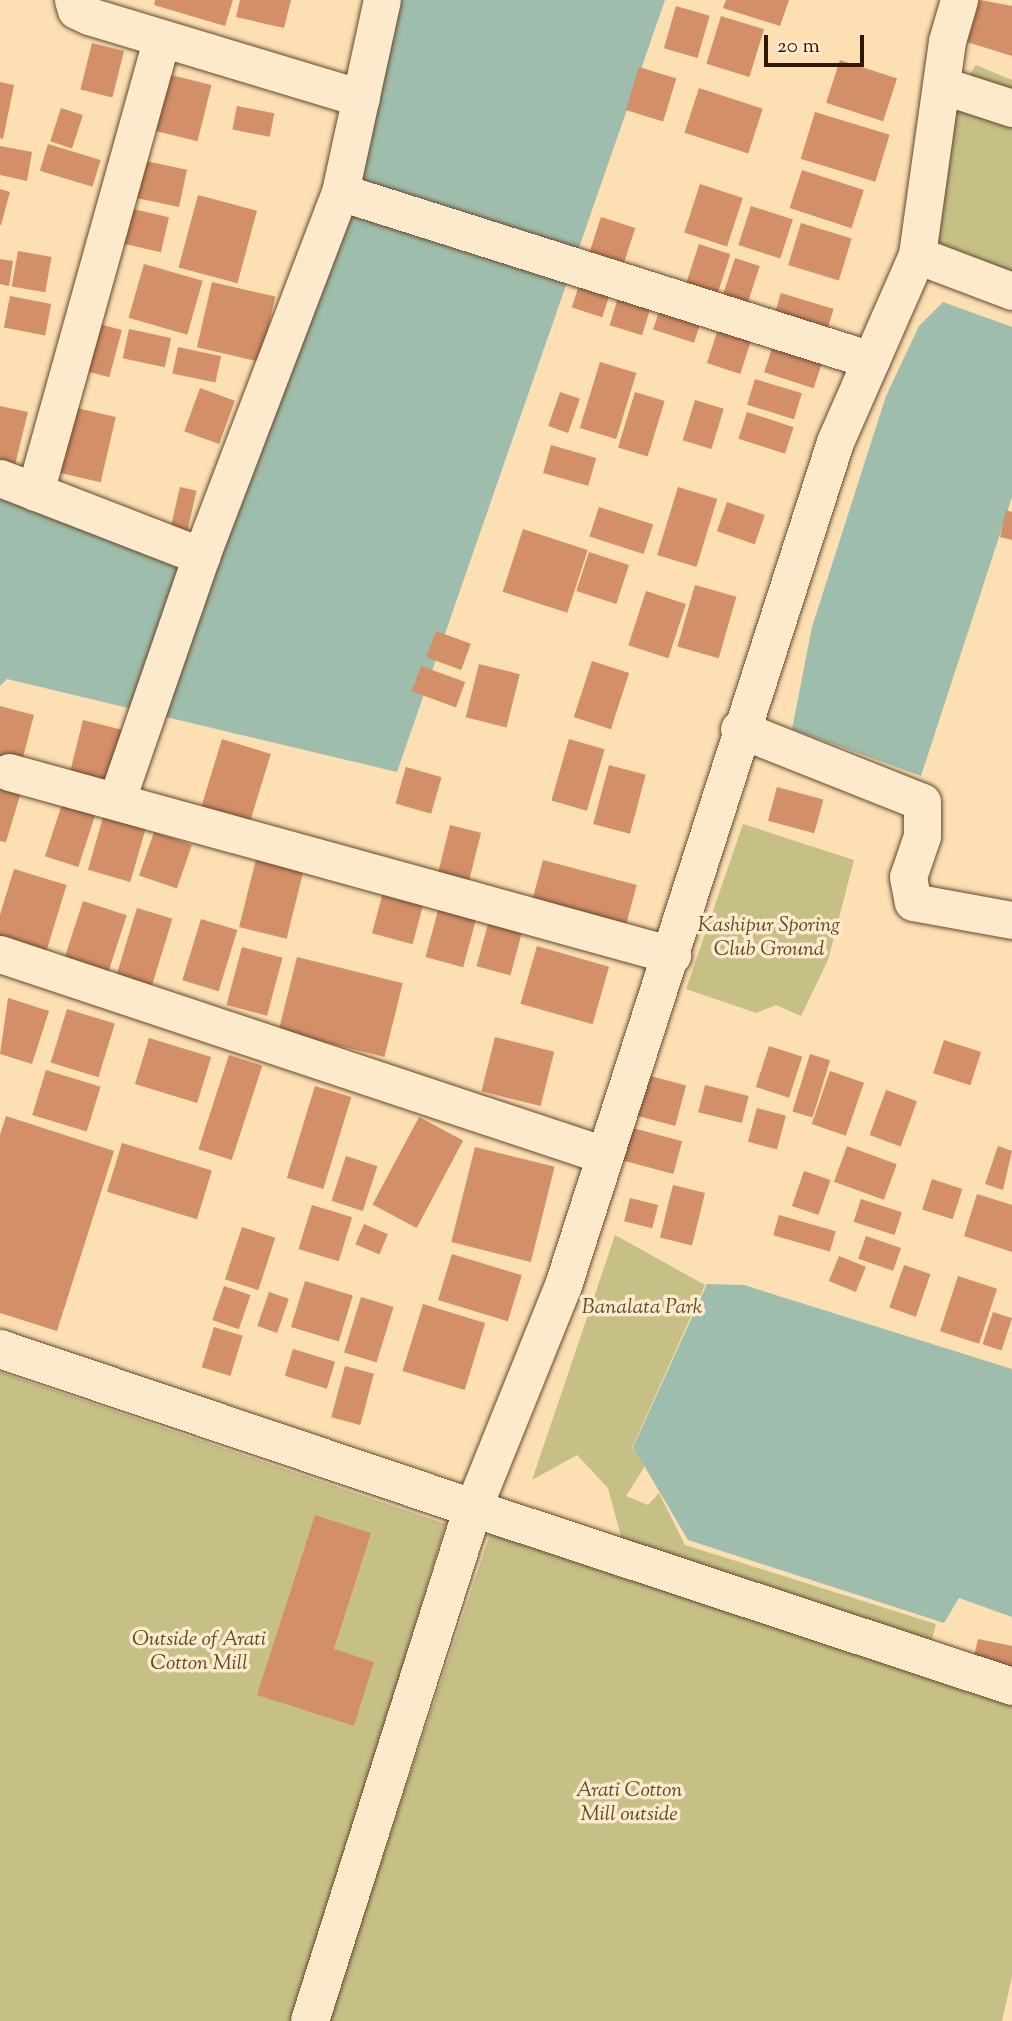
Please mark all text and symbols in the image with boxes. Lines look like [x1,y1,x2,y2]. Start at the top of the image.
scale bar [767,21,867,65]
text: 20 m [777,32,820,62]
park label: Kashipur Sporing Club Ground [697,913,841,963]
park label: Banalata Park [582,1295,702,1321]
park label: Outside of Arati Cotton Mill [132,1627,266,1677]
park label: Arati Cotton Mill outside [576,1778,682,1828]

